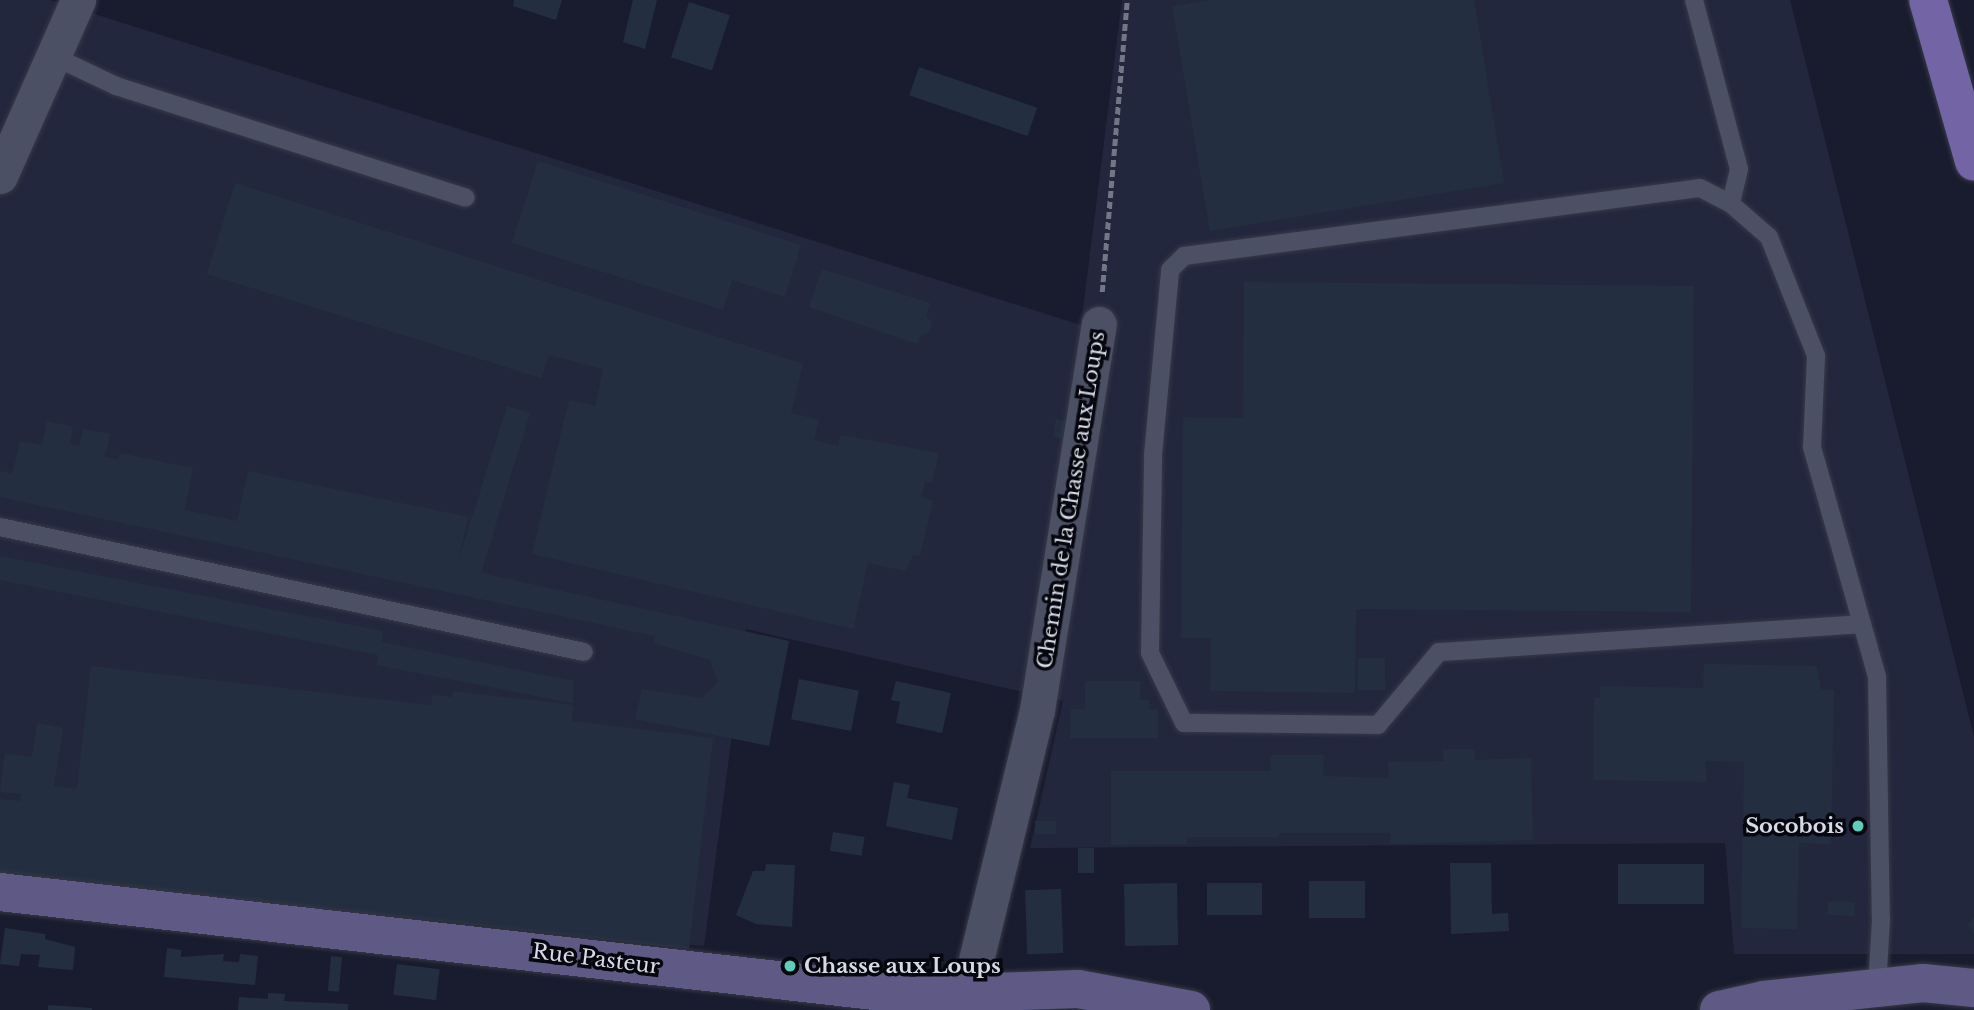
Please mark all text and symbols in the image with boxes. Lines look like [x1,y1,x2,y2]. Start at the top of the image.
street label: Chemin de la Chasse aux Loups [1032,329,1110,671]
place label: Socobois [1745,813,1844,839]
marker: Socobois [1850,818,1866,834]
street label: Rue Pasteur [531,939,661,979]
place label: Chasse aux Loups [804,953,1001,979]
marker: Chasse aux Loups [782,958,798,974]

